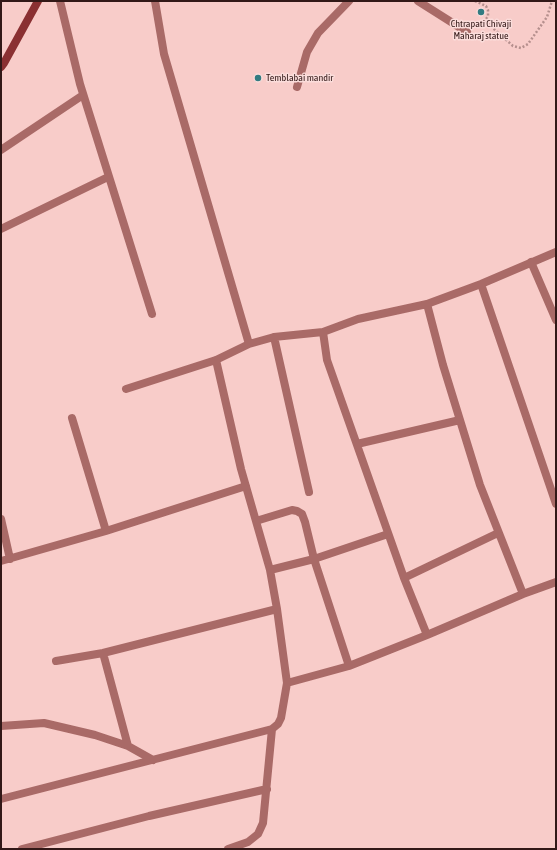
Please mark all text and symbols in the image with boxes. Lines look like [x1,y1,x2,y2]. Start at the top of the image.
marker: Chtrapati Chivaji Maharaj statue [476,7,486,17]
place label: Chtrapati Chivaji Maharaj statue [451,18,511,42]
place label: Temblabai mandir [266,72,333,84]
marker: Temblabai mandir [253,73,263,83]

